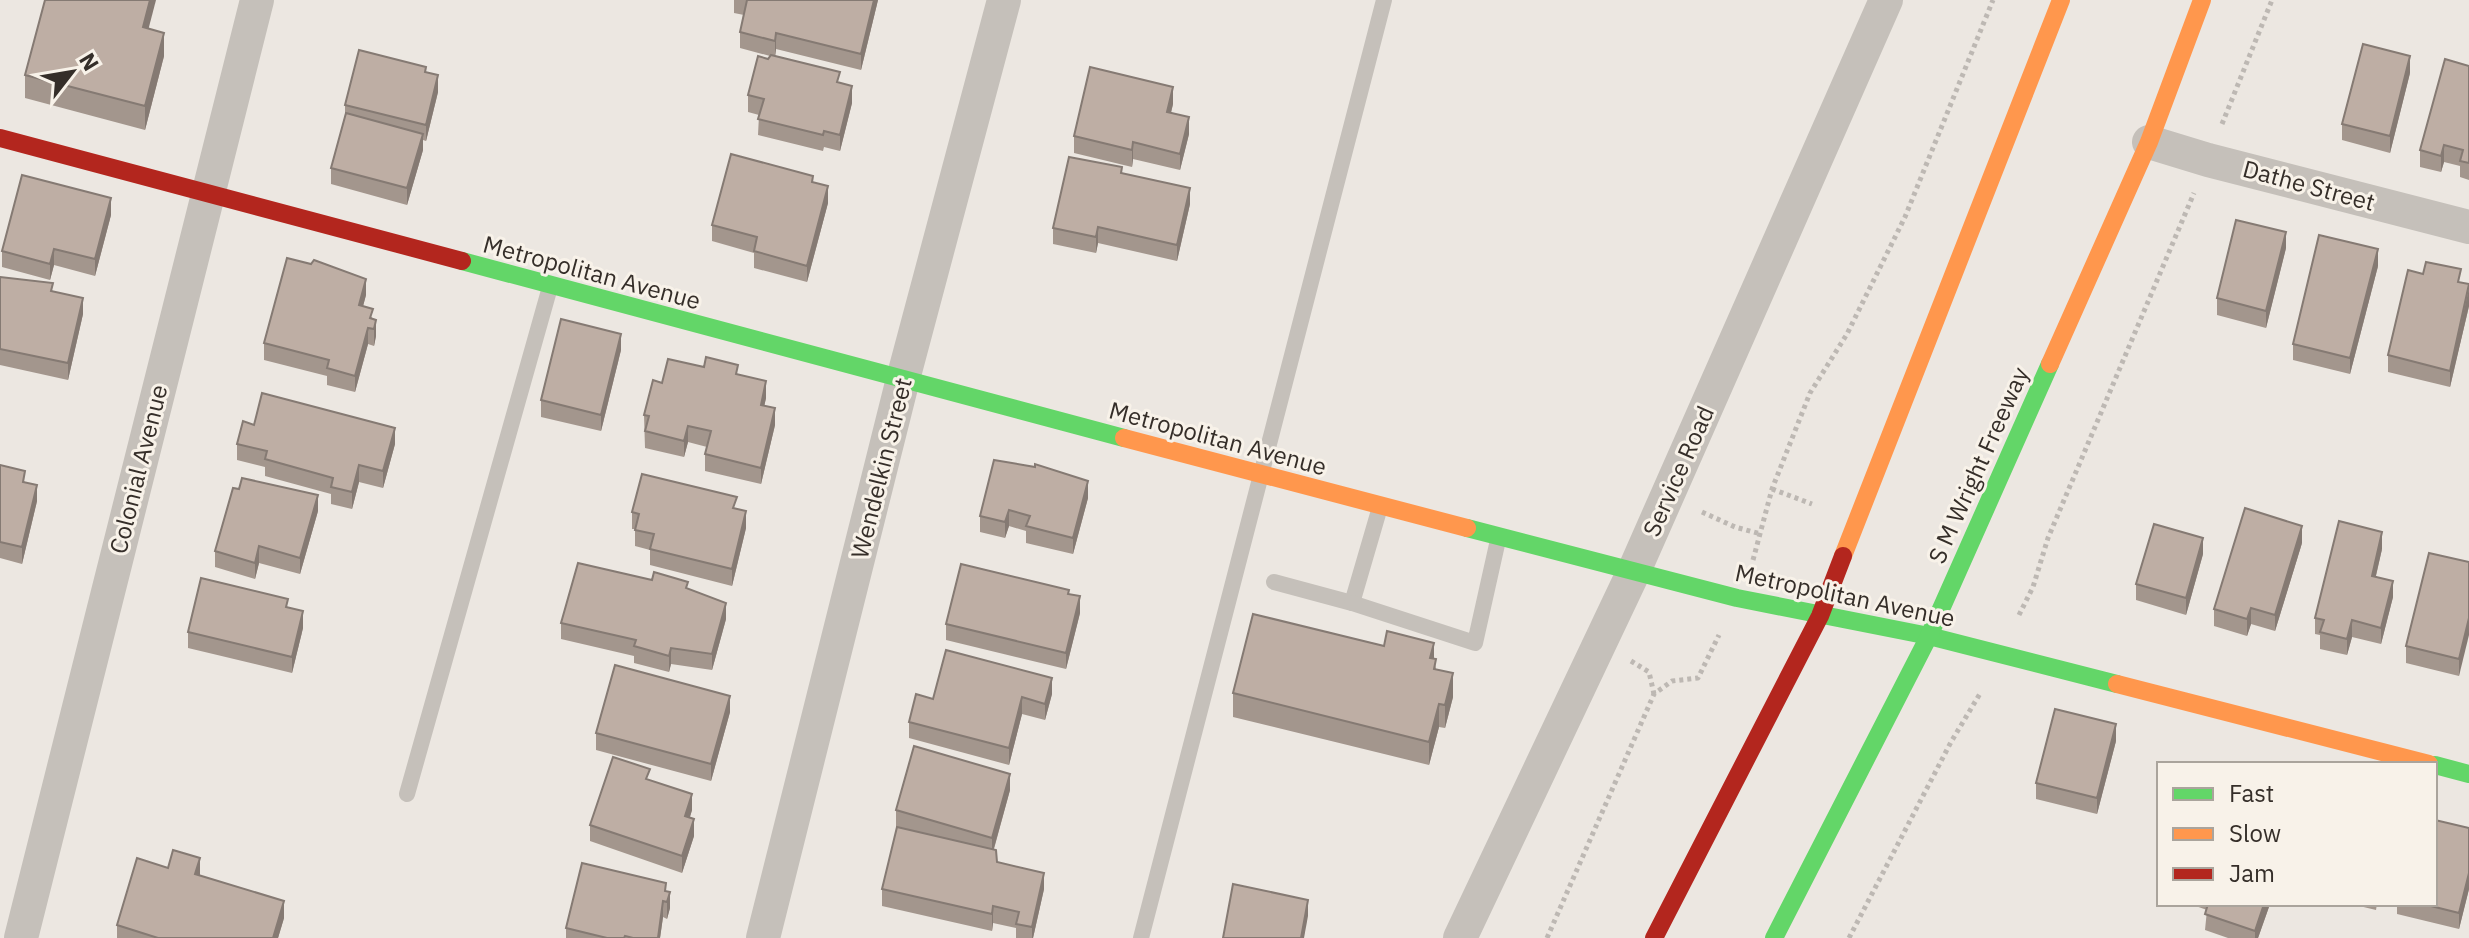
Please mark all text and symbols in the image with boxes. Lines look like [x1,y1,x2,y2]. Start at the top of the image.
north arrow [32,32,112,112]
text: N [73,47,106,76]
street label: Dathe Street [2239,152,2379,218]
street label: Metropolitan Avenue [480,228,704,316]
street label: S M Wright Freeway [1920,362,2036,568]
street label: Wendelkin Street [843,374,919,562]
street label: Colonial Avenue [102,381,174,557]
street label: Metropolitan Avenue [1106,394,1330,482]
street label: Service Road [1635,401,1721,541]
street label: Metropolitan Avenue [1732,556,1958,634]
legend [2157,762,2437,906]
text: Fast [2229,777,2274,809]
text: Slow [2229,817,2281,849]
text: Jam [2229,857,2275,889]

